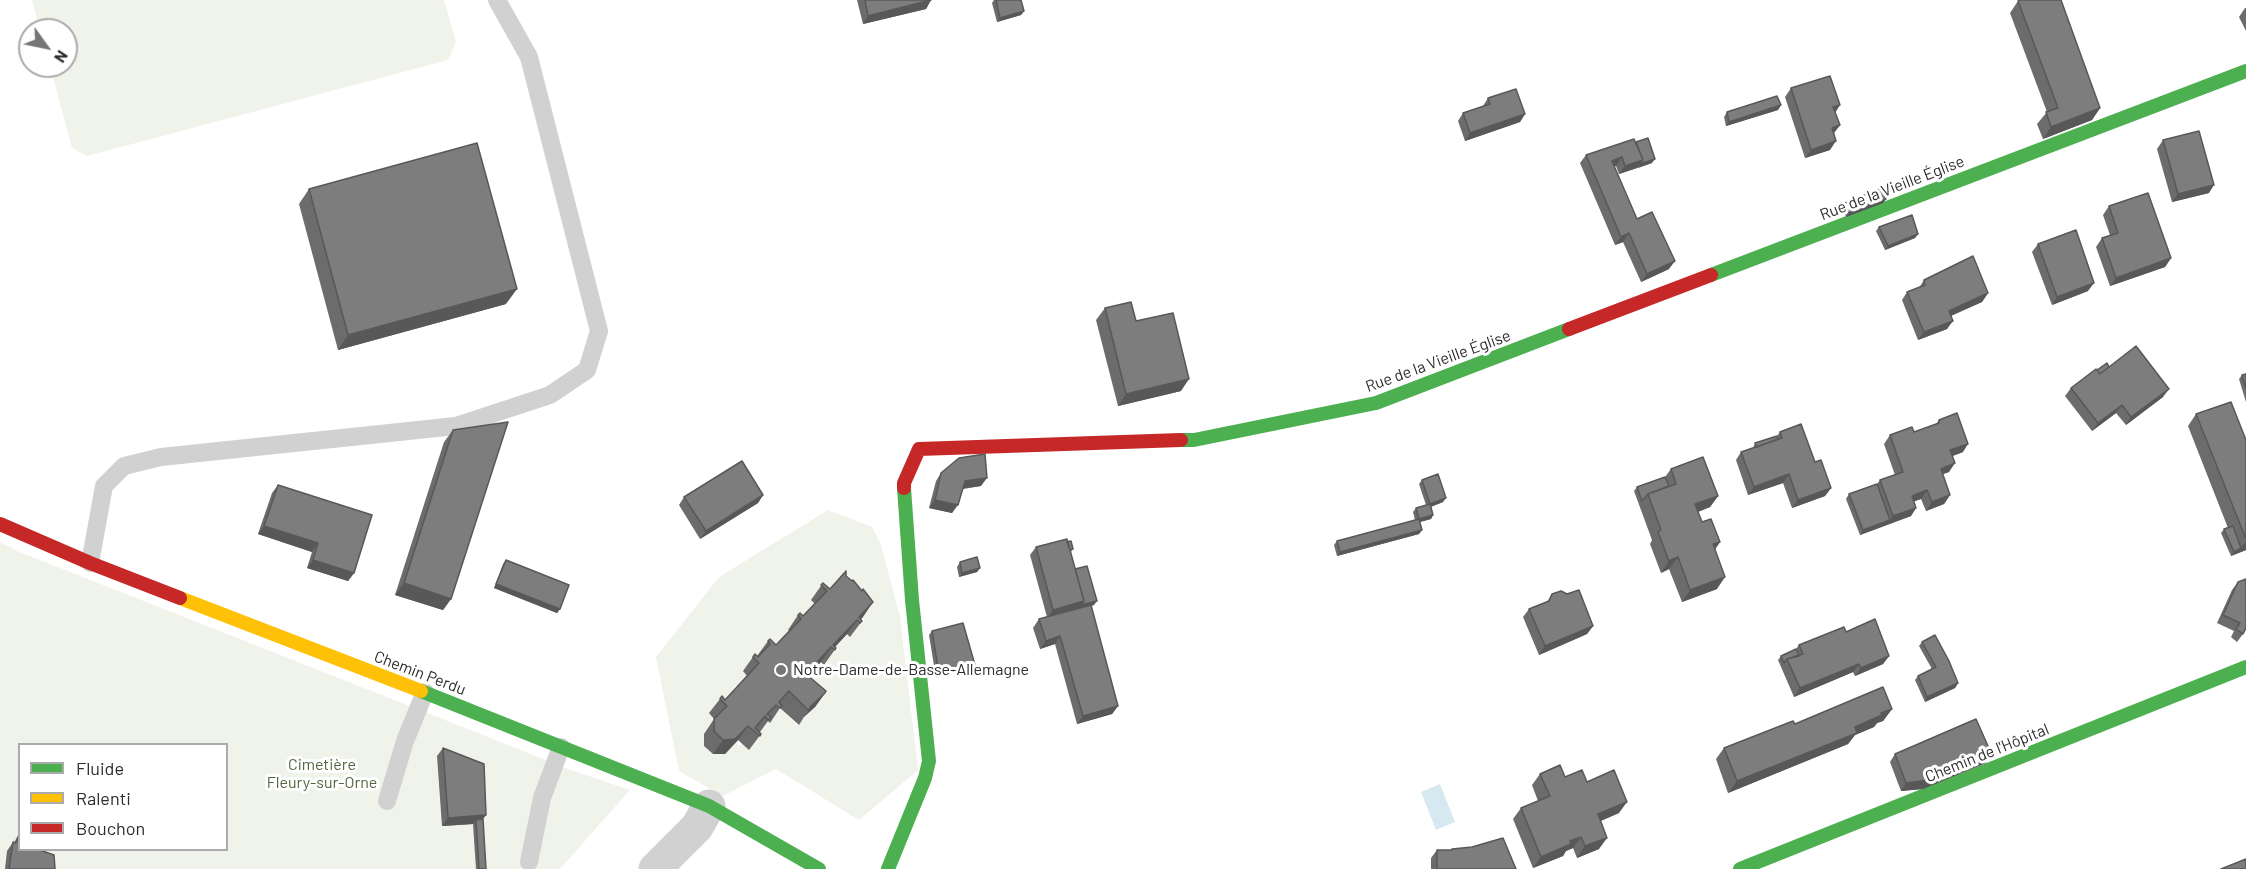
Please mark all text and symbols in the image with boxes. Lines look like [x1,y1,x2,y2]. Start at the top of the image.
north arrow [18,18,78,78]
text: N [51,47,73,67]
street label: Rue de la Vieille Église [1817,152,1967,224]
street label: Rue de la Vieille Église [1363,326,1513,396]
street label: Chemin Perdu [371,647,469,699]
place label: Notre-Dame-de-Basse-Allemagne [793,660,1029,680]
marker: Notre-Dame-de-Basse-Allemagne [774,663,788,677]
street label: Chemin de l'Hôpital [1922,719,2052,787]
legend [18,743,228,851]
park label: Cimetière Fleury-sur-Orne [267,755,377,793]
text: Fluide [76,757,124,779]
text: Ralenti [76,787,131,809]
text: Bouchon [76,817,145,839]

